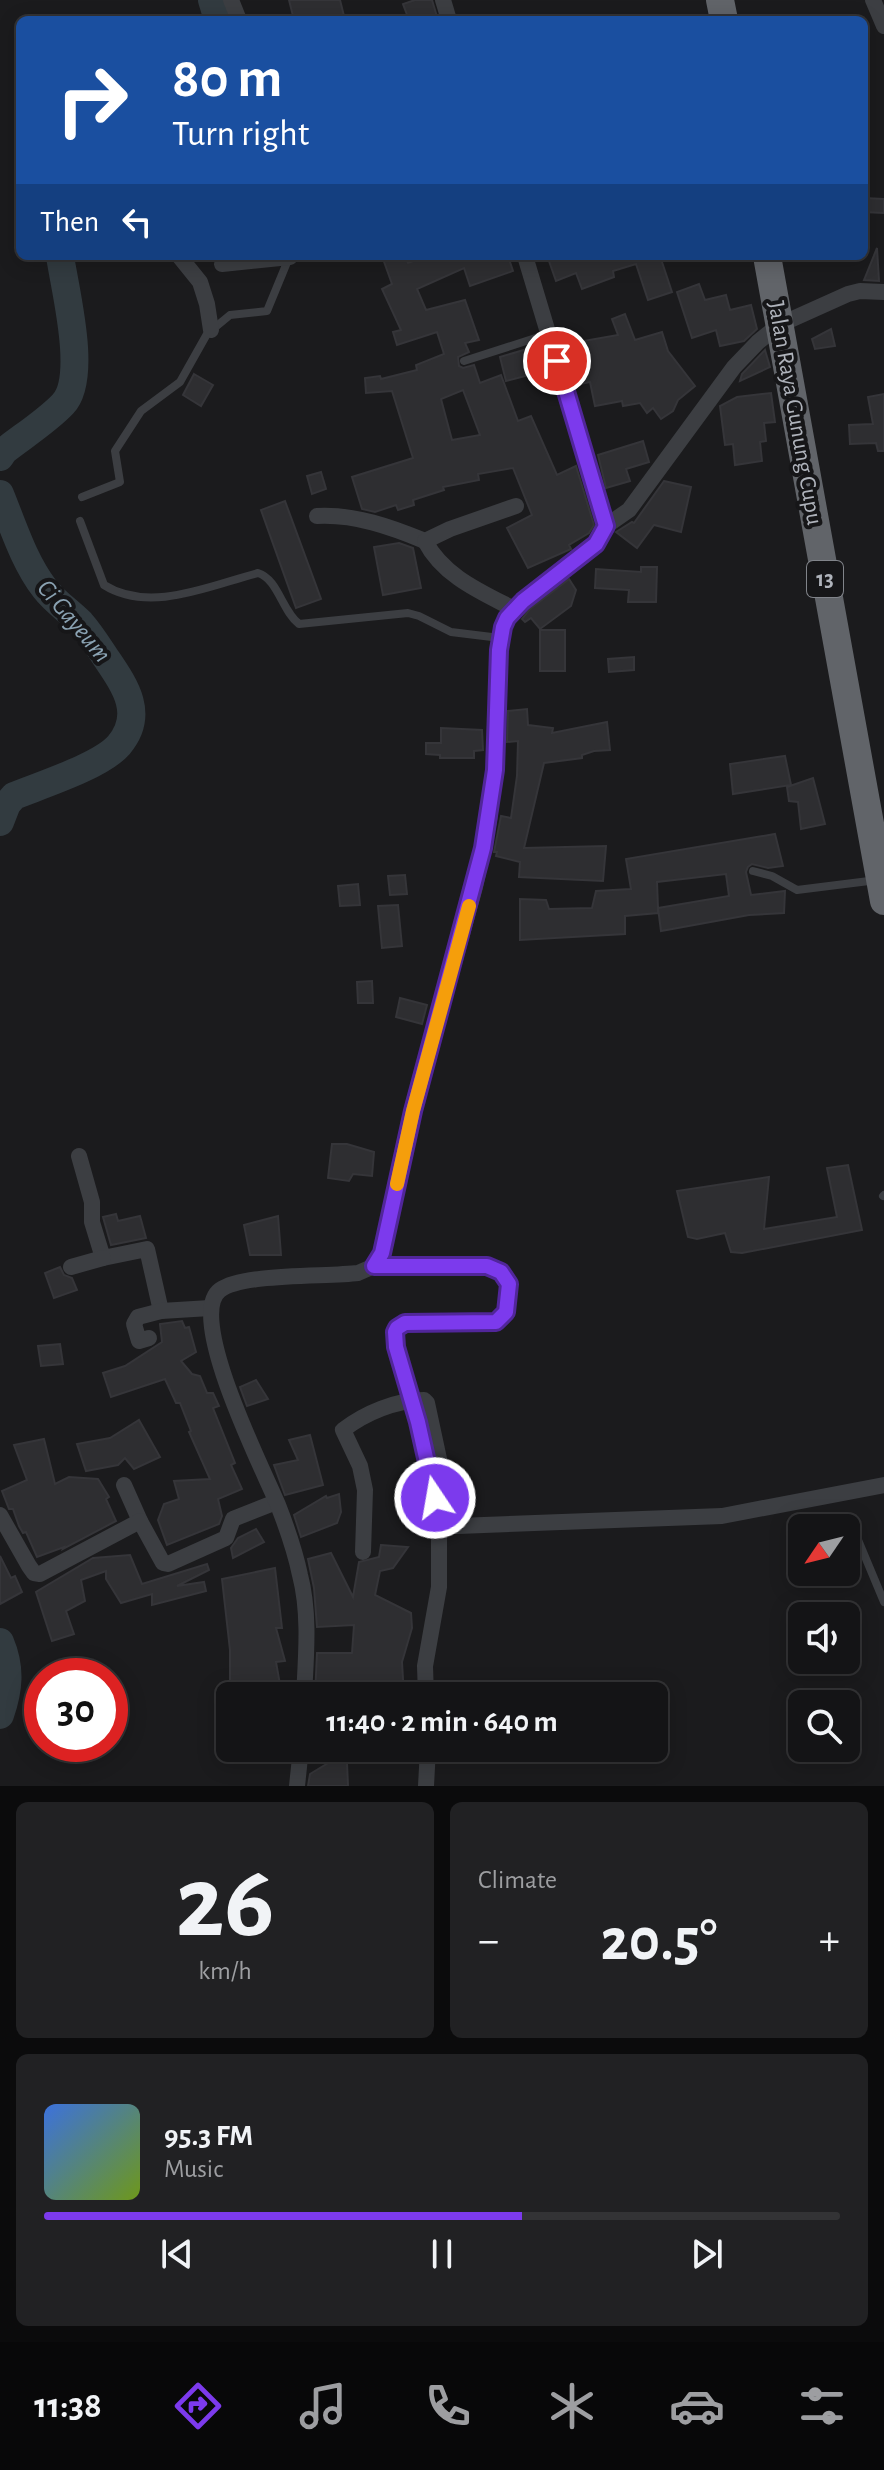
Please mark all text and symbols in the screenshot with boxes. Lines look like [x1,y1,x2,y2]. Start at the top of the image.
icon: right [40,48,144,152]
text: 80 m [172,51,282,107]
text: Turn right [172,116,309,152]
icon: left [115,200,159,244]
text: Then [40,207,99,237]
street label: Jalan Raya Gunung Cupu [763,299,827,527]
pin [523,327,591,395]
icon: arrive [535,339,579,383]
road number: 13 [807,561,843,597]
water label: Ci Gayeum [32,575,116,667]
position arrow [393,1456,477,1540]
north arrow [788,1514,860,1586]
map controls [788,1514,860,1762]
button: sound [788,1602,860,1674]
speed limit sign: 30 [24,1658,128,1762]
button: search [788,1690,860,1762]
text: 11:40 · 2 min · 640 m [326,1707,558,1737]
text: 26 [175,1852,275,1956]
text: Climate [478,1867,557,1893]
text: 20.5° [601,1911,717,1971]
text: − [478,1919,499,1963]
text: + [819,1919,840,1963]
text: km/h [198,1958,252,1984]
text: 95.3 FM [164,2121,253,2151]
text: Music [164,2156,223,2182]
icon: previous [155,2232,199,2276]
icon: pause [420,2232,464,2276]
icon: next [685,2232,729,2276]
icon: directions [170,2378,226,2434]
icon: music [295,2378,351,2434]
icon: phone [420,2378,476,2434]
icon: climate [544,2378,600,2434]
icon: car [669,2378,725,2434]
icon: filters [794,2378,850,2434]
text: 11:38 [34,2388,102,2424]

